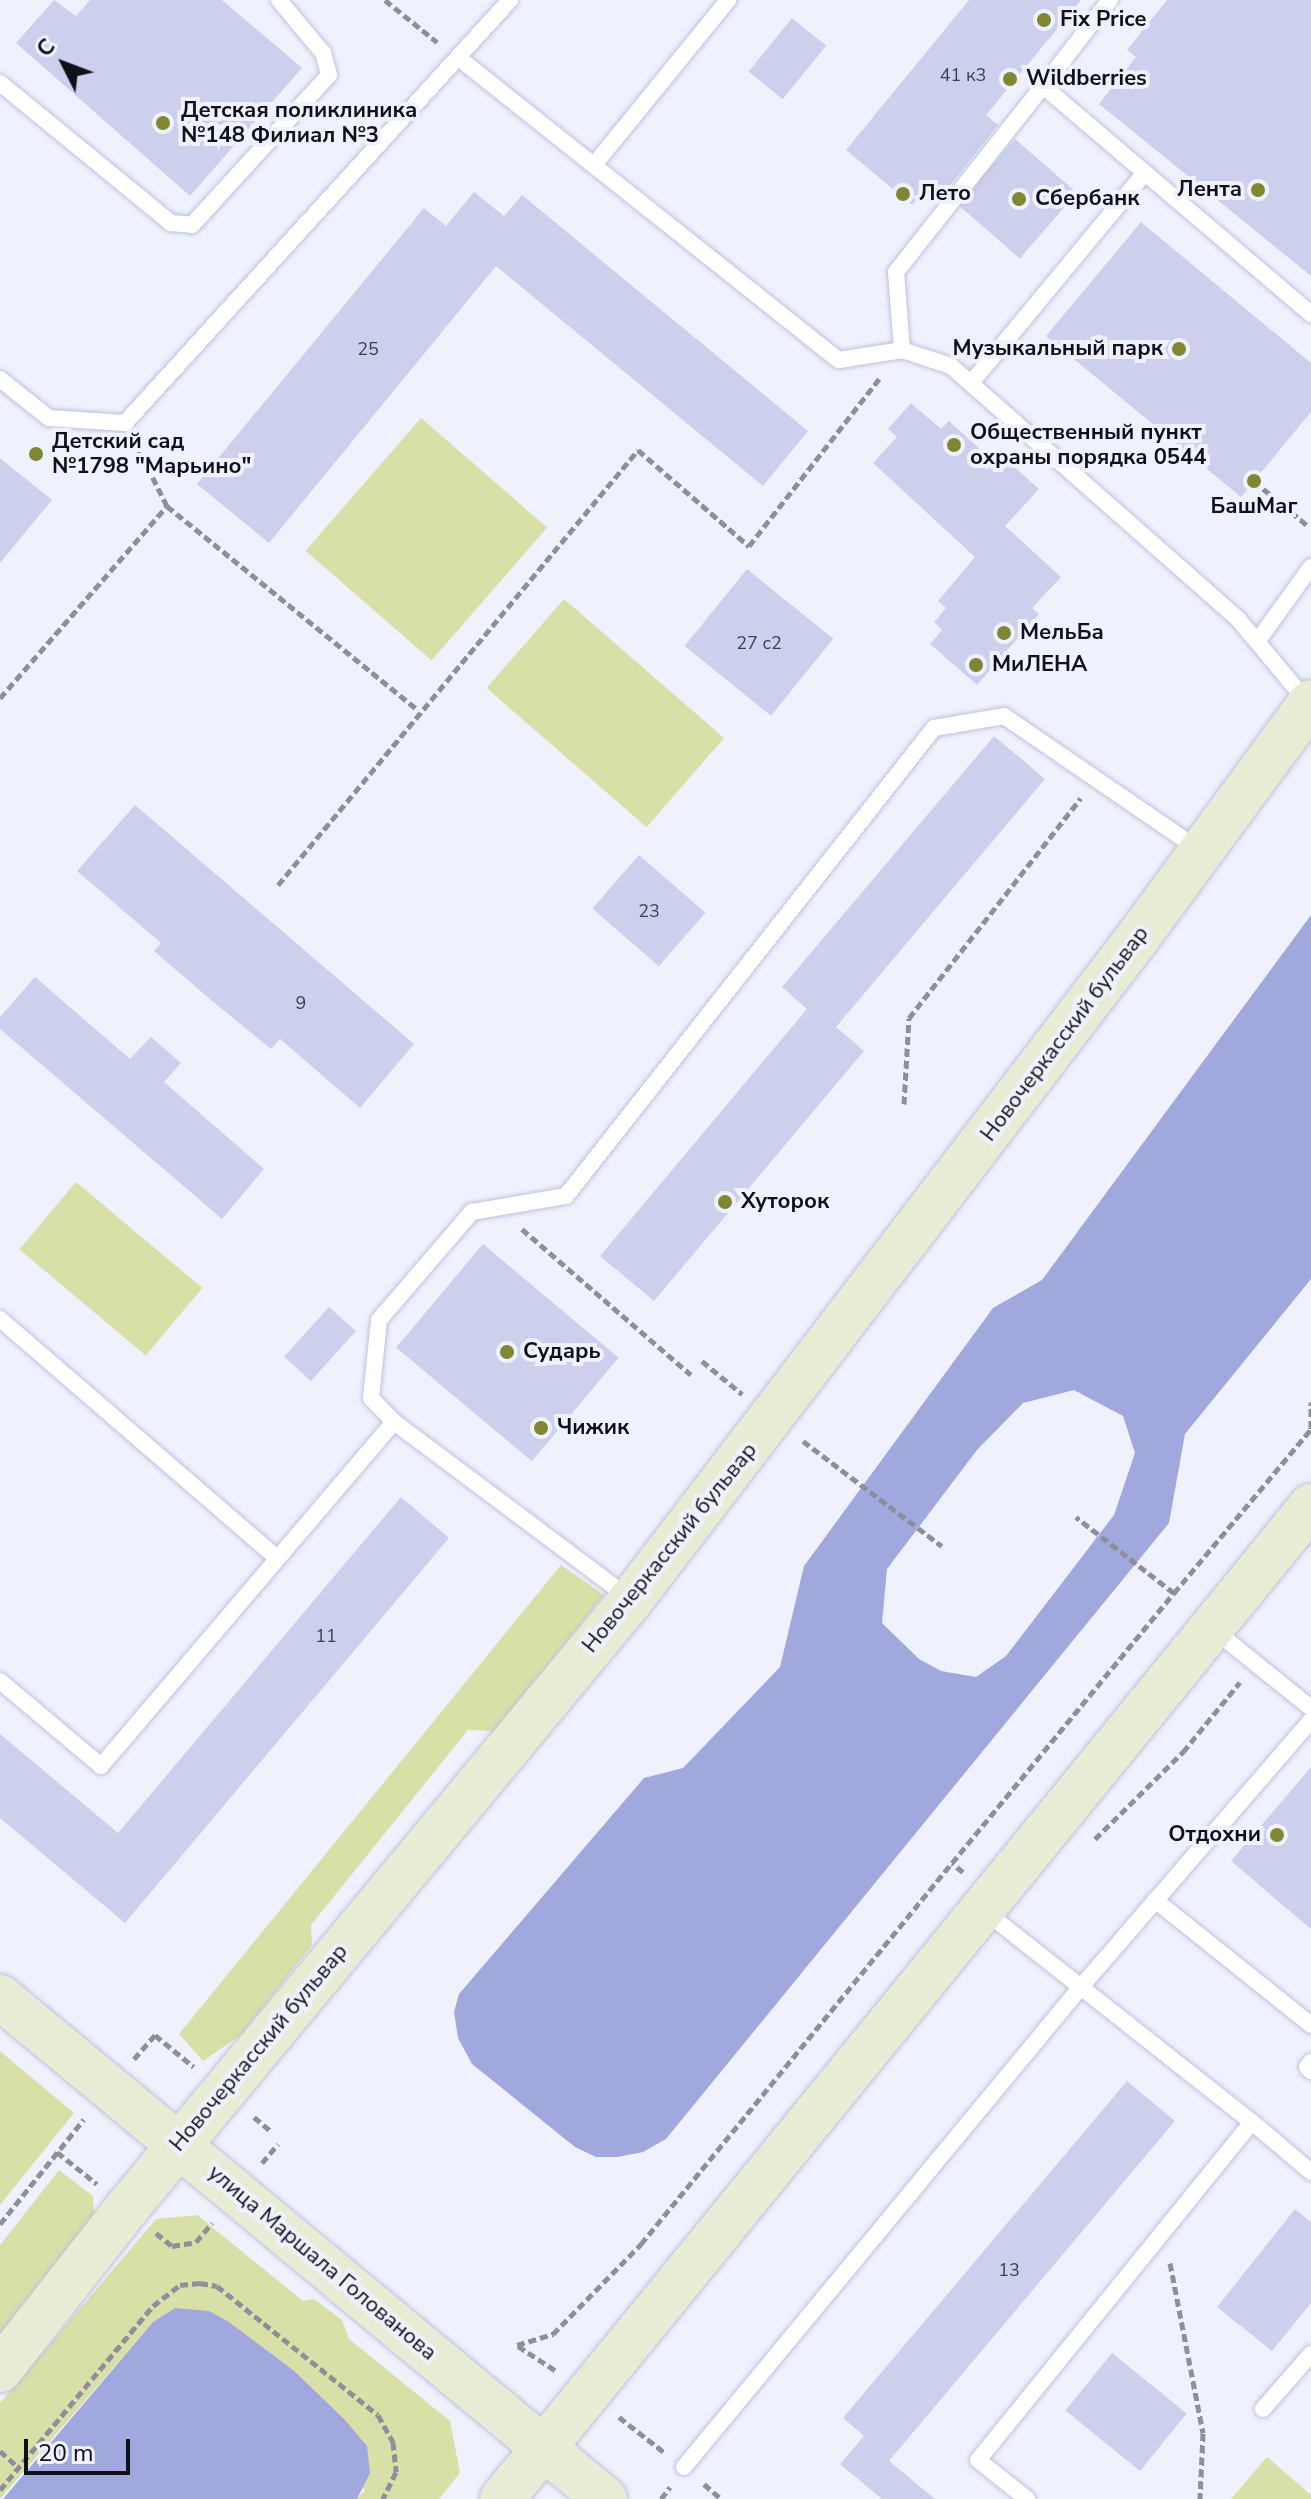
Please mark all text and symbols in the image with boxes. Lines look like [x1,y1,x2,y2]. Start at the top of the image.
place label: Fix Price [1060,7,1146,33]
marker: Fix Price [1035,11,1053,29]
north arrow [24,24,104,104]
text: С [30,32,62,64]
house number: 41 к3 [940,64,986,86]
place label: Wildberries [1026,66,1147,92]
marker: Wildberries [1001,70,1019,88]
place label: Детская поликлиника №148 Филиал №3 [181,97,417,148]
marker: Детская поликлиника №148 Филиал №3 [152,112,174,134]
place label: Лента [1177,177,1242,203]
place label: Лето [919,181,971,207]
marker: Лента [1249,181,1267,199]
marker: Лето [894,185,912,203]
place label: Сбербанк [1035,186,1140,212]
marker: Сбербанк [1010,190,1028,208]
place label: Музыкальный парк [953,336,1163,362]
house number: 25 [357,338,379,360]
marker: Музыкальный парк [1170,340,1188,358]
place label: Общественный пункт охраны порядка 0544 [970,419,1206,470]
place label: Детский сад №1798 "Марьино" [52,428,251,480]
marker: Общественный пункт охраны порядка 0544 [945,436,963,454]
marker: Детский сад №1798 "Марьино" [27,445,45,463]
marker: БашМаг [1245,472,1263,490]
place label: БашМаг [1211,494,1297,520]
place label: МельБа [1020,620,1104,646]
marker: МельБа [995,624,1013,642]
house number: 27 с2 [736,632,782,654]
place label: МиЛЕНА [992,652,1087,678]
marker: МиЛЕНА [967,656,985,674]
house number: 23 [638,900,660,922]
street label: Новочеркасский бульвар [975,921,1155,1147]
house number: 9 [296,992,306,1014]
place label: Хуторок [741,1189,829,1215]
marker: Хуторок [716,1193,734,1211]
place label: Сударь [523,1339,601,1365]
marker: Сударь [498,1343,516,1361]
place label: Чижик [557,1415,629,1441]
marker: Чижик [532,1419,550,1437]
street label: Новочеркасский бульвар [577,1438,763,1658]
house number: 11 [315,1625,337,1647]
place label: Отдохни [1168,1822,1261,1848]
marker: Отдохни [1268,1826,1286,1844]
street label: Новочеркасский бульвар [165,1939,353,2157]
street label: улица Маршала Голованова [202,2160,442,2366]
house number: 13 [998,2259,1020,2281]
scale bar [28,2423,134,2473]
text: 20 m [38,2437,94,2469]

